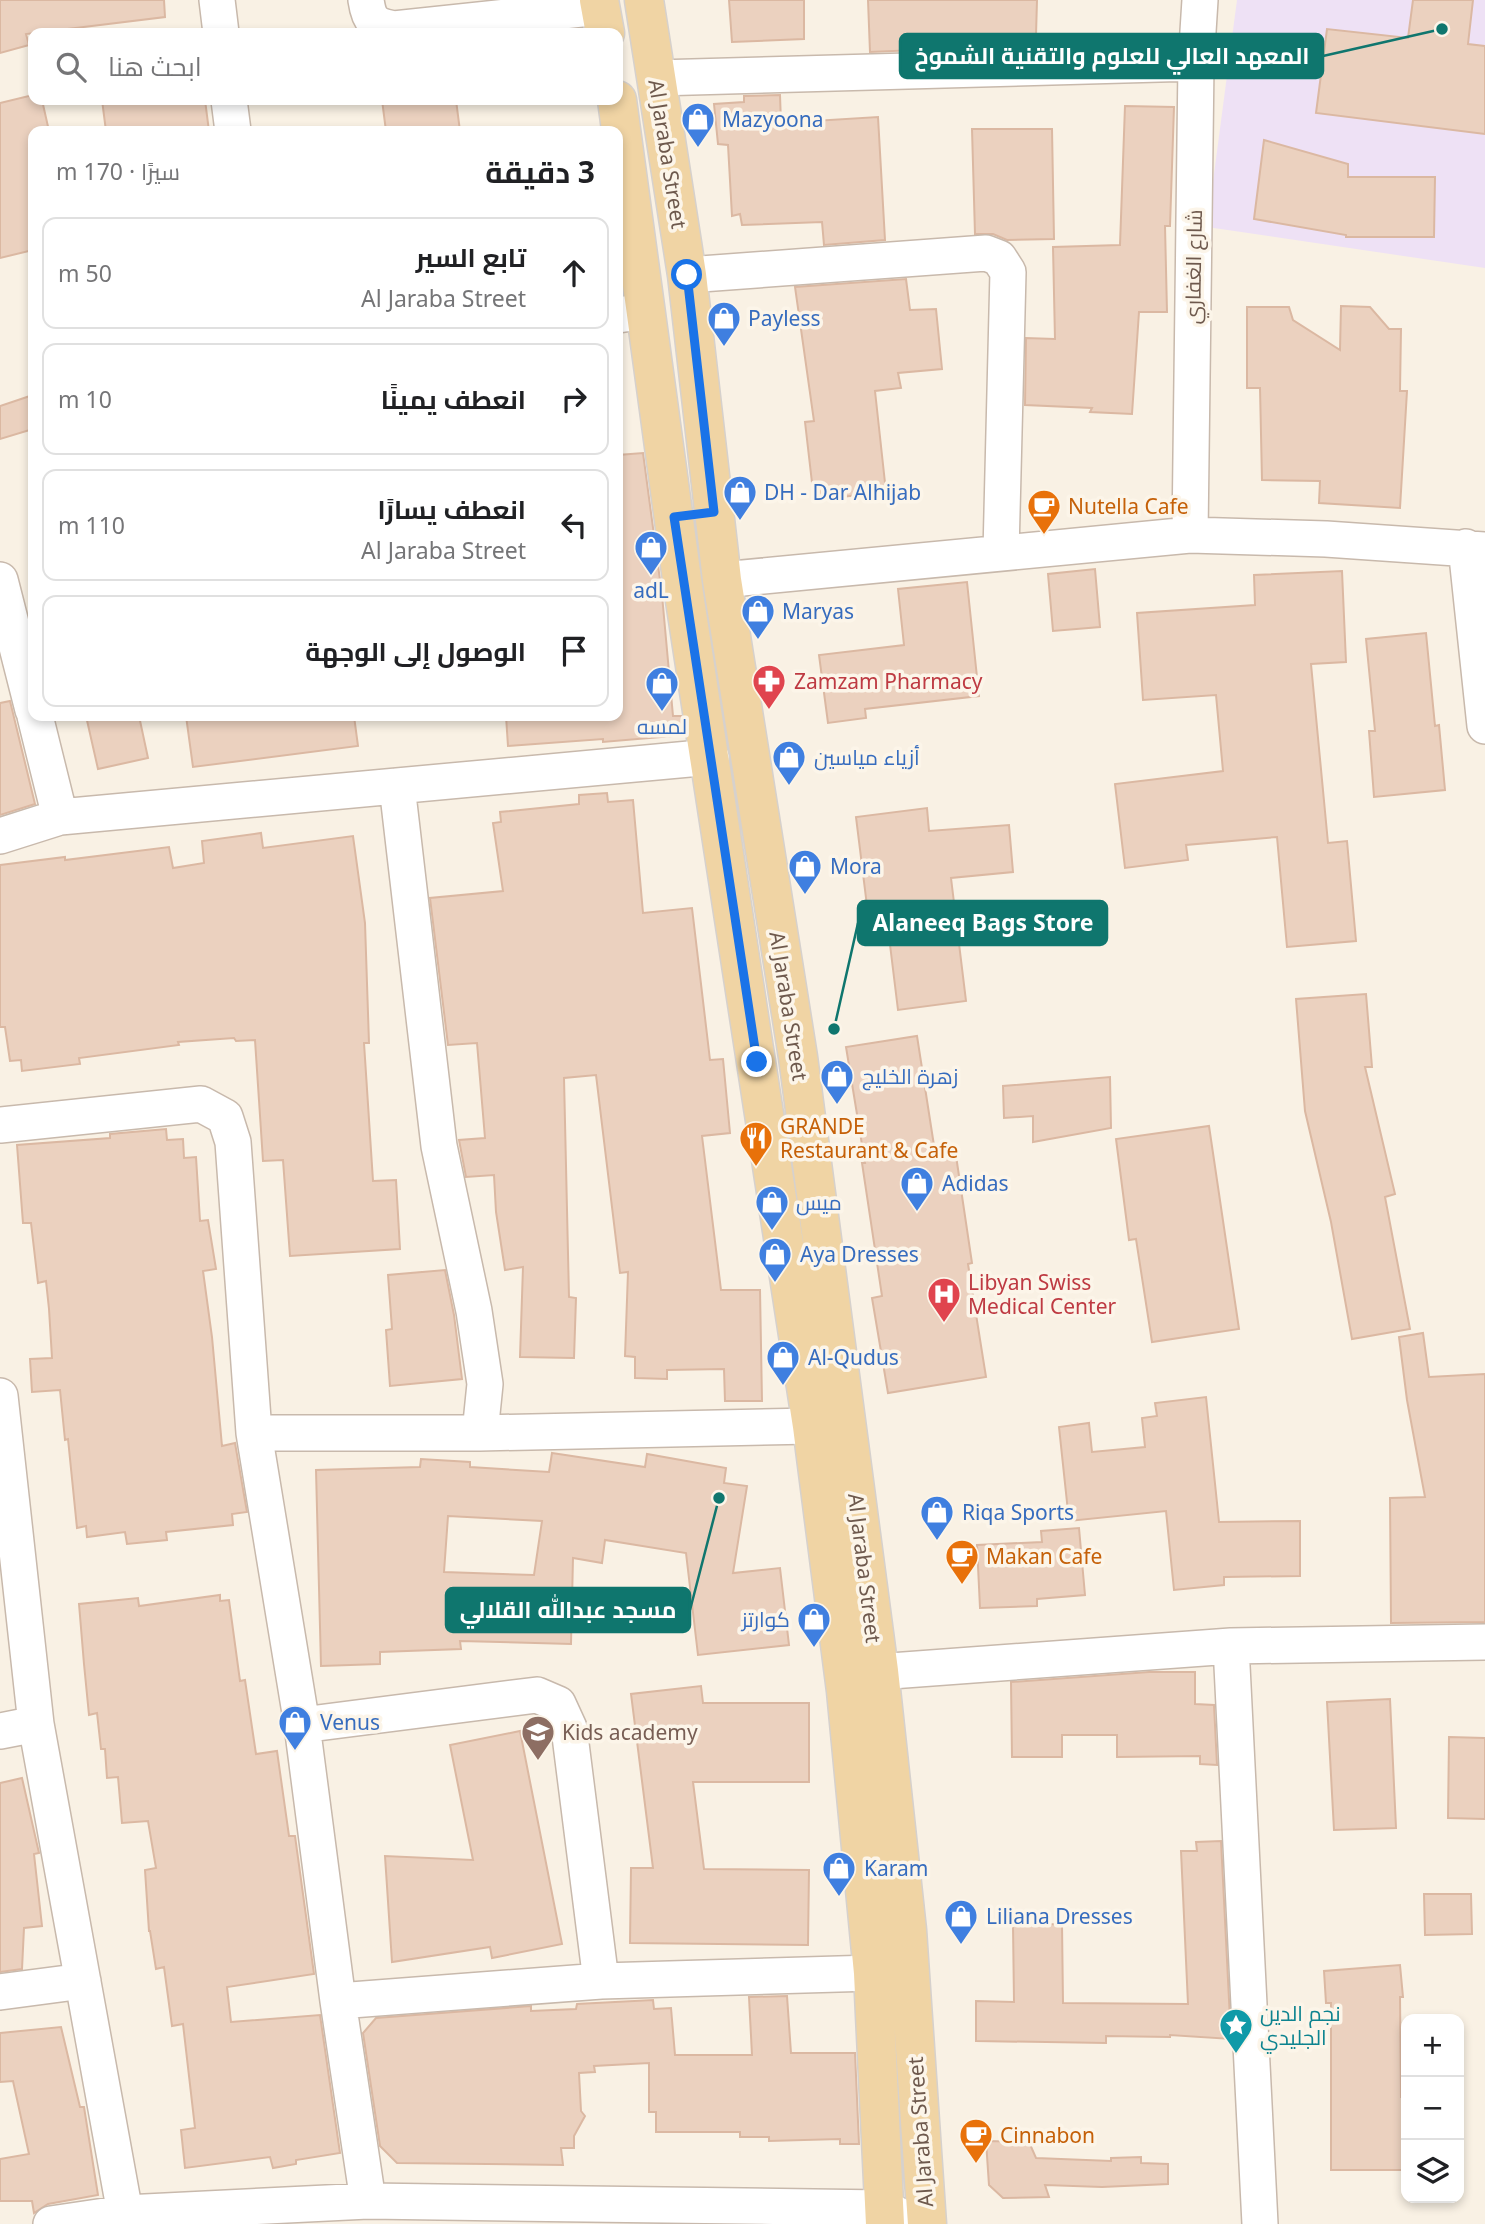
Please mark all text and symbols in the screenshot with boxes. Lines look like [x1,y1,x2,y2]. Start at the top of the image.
search box [28,28,623,105]
callout: المعهد العالي للعلوم والتقنية الشموخ [900,34,1323,78]
text: المعهد العالي للعلوم والتقنية الشموخ [915,39,1309,75]
icon: search [52,48,90,86]
text: ابحث هنا [108,48,202,84]
street label: Al Jaraba Street [642,77,694,231]
shop icon: Mazyoona [679,100,717,149]
place label: Mazyoona [722,105,824,133]
text: 3 دقيقة [485,151,595,192]
text: سيرًا · 170 m [56,155,180,187]
street label: شارع الغفاري [1178,209,1211,325]
text: تابع السير [416,239,526,275]
icon: ahead [555,254,593,292]
text: 50 m [58,257,112,289]
route start [671,259,702,290]
text: Al Jaraba Street [361,282,526,314]
shop icon: Payless [705,299,743,348]
place label: Payless [748,304,821,332]
icon: right [555,380,593,418]
text: انعطف يمينًا [381,381,526,417]
text: 10 m [58,383,112,415]
shop icon: DH - Dar Alhijab [721,473,759,522]
place label: DH - Dar Alhijab [764,478,921,506]
cafe icon: Nutella Cafe [1025,487,1063,536]
text: انعطف يسارًا [377,491,526,527]
place label: Nutella Cafe [1068,492,1189,520]
icon: left [555,506,593,544]
text: 110 m [58,509,125,541]
shop icon: adL [632,528,670,577]
text: Al Jaraba Street [361,534,526,566]
place label: adL [633,576,669,604]
shop icon: Maryas [739,592,777,641]
place label: Maryas [782,597,854,625]
icon: arrive [555,632,593,670]
text: الوصول إلى الوجهة [305,633,526,669]
pharmacy icon: Zamzam Pharmacy [750,662,788,711]
shop icon: لمسه [643,664,681,713]
place label: Zamzam Pharmacy [794,667,983,695]
place label: لمسه [637,712,687,740]
shop icon: أزياء مياسين [770,738,808,787]
place label: أزياء مياسين [814,743,920,771]
shop icon: Mora [786,847,824,896]
place label: Mora [830,852,882,880]
callout: Alaneeq Bags Store [858,901,1107,945]
text: Alaneeq Bags Store [872,906,1094,938]
street label: Al Jaraba Street [763,929,815,1083]
route end [741,1046,772,1077]
shop icon: زهرة الخليج [818,1057,856,1106]
place label: زهرة الخليج [862,1062,958,1091]
place label: GRANDE Restaurant & Cafe [780,1112,958,1164]
restaurant icon: GRANDE Restaurant & Cafe [737,1119,775,1168]
shop icon: Adidas [898,1164,936,1213]
place label: Adidas [942,1169,1009,1197]
shop icon: ميس [753,1183,791,1232]
place label: ميس [796,1188,842,1216]
shop icon: Aya Dresses [756,1235,794,1284]
place label: Aya Dresses [800,1240,919,1268]
place label: Libyan Swiss Medical Center [968,1268,1116,1320]
hospital icon: Libyan Swiss Medical Center [925,1275,963,1324]
shop icon: Al-Qudus [764,1338,802,1387]
place label: Al-Qudus [808,1343,899,1371]
street label: Al Jaraba Street [842,1492,888,1645]
shop icon: Riqa Sports [918,1493,956,1542]
place label: Riqa Sports [962,1498,1074,1526]
cafe icon: Makan Cafe [943,1537,981,1586]
place label: Makan Cafe [986,1542,1102,1570]
callout: مسجد عبدالله القلالي [446,1588,690,1632]
text: مسجد عبدالله القلالي [460,1593,676,1629]
shop icon: كوارتز [795,1600,833,1649]
place label: كوارتز [741,1605,790,1633]
shop icon: Venus [276,1703,314,1752]
place label: Venus [320,1708,380,1736]
school or university icon: Kids academy [519,1713,557,1762]
place label: Kids academy [562,1718,698,1746]
shop icon: Karam [820,1849,858,1898]
place label: Karam [864,1854,928,1882]
shop icon: Liliana Dresses [942,1897,980,1946]
place label: Liliana Dresses [986,1902,1133,1930]
place label: نجم الدين الجليدي [1260,1999,1341,2054]
place icon: نجم الدين الجليدي [1217,2006,1255,2055]
map controls [1401,2014,1464,2203]
button: + [1401,2014,1464,2077]
street label: Al Jaraba Street [901,2055,939,2208]
button: − [1401,2077,1464,2140]
cafe icon: Cinnabon [957,2116,995,2165]
place label: Cinnabon [1000,2121,1095,2149]
button: layers [1401,2140,1464,2203]

